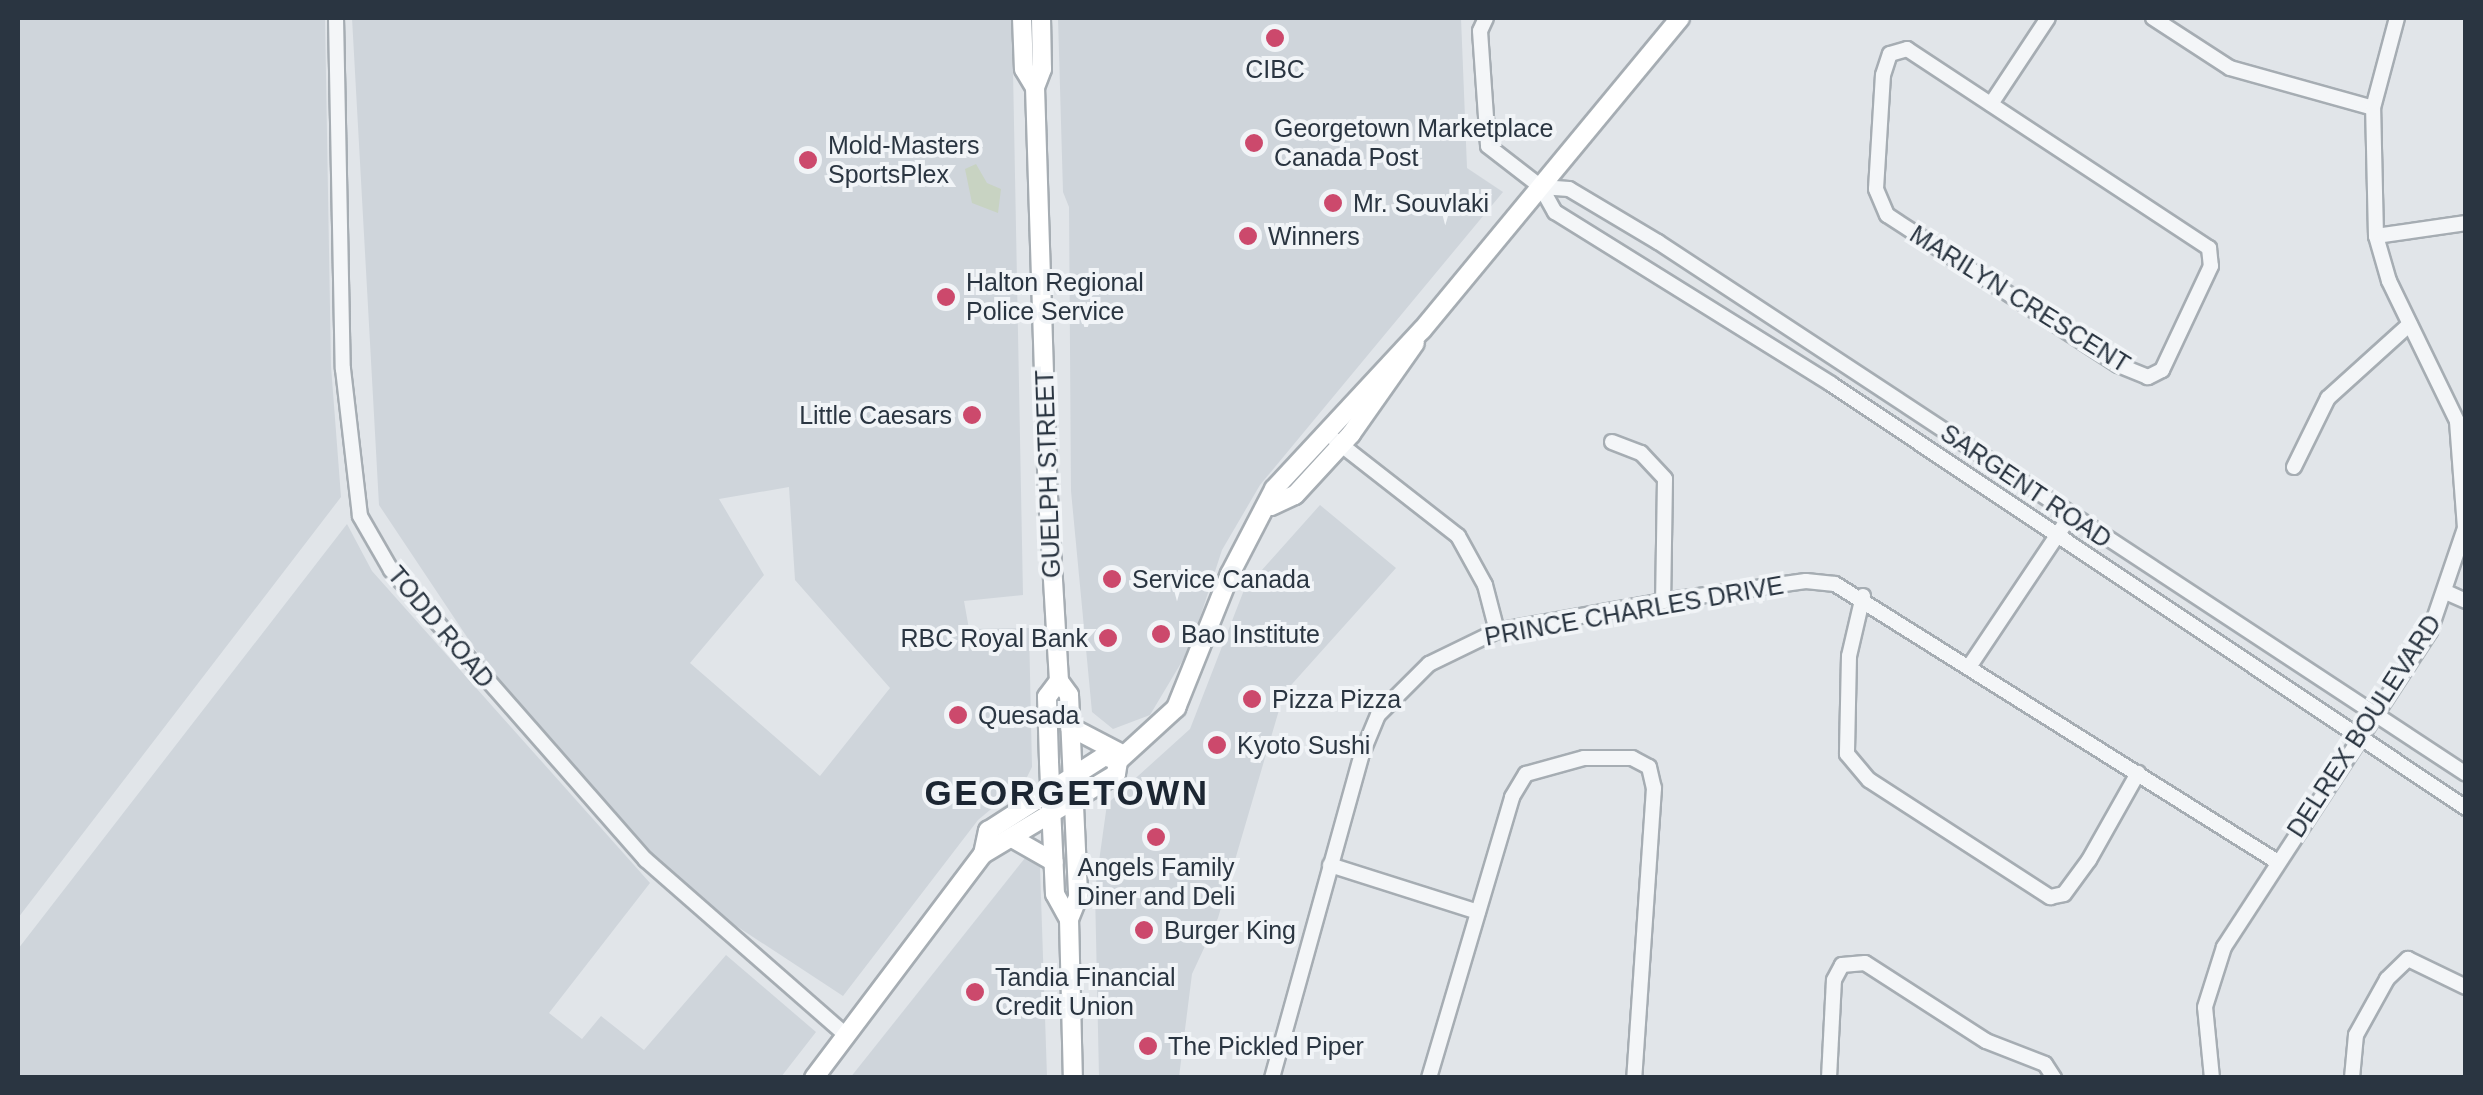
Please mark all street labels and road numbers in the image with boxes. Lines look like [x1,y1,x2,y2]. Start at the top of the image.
street label: MARILYN CRESCENT [1904,219,2136,379]
street label: GUELPH STREET [1029,369,1067,579]
street label: SARGENT ROAD [1935,418,2117,554]
street label: TODD ROAD [381,560,501,694]
street label: PRINCE CHARLES DRIVE [1482,570,1786,652]
street label: DELREX BOULEVARD [2281,609,2447,843]

